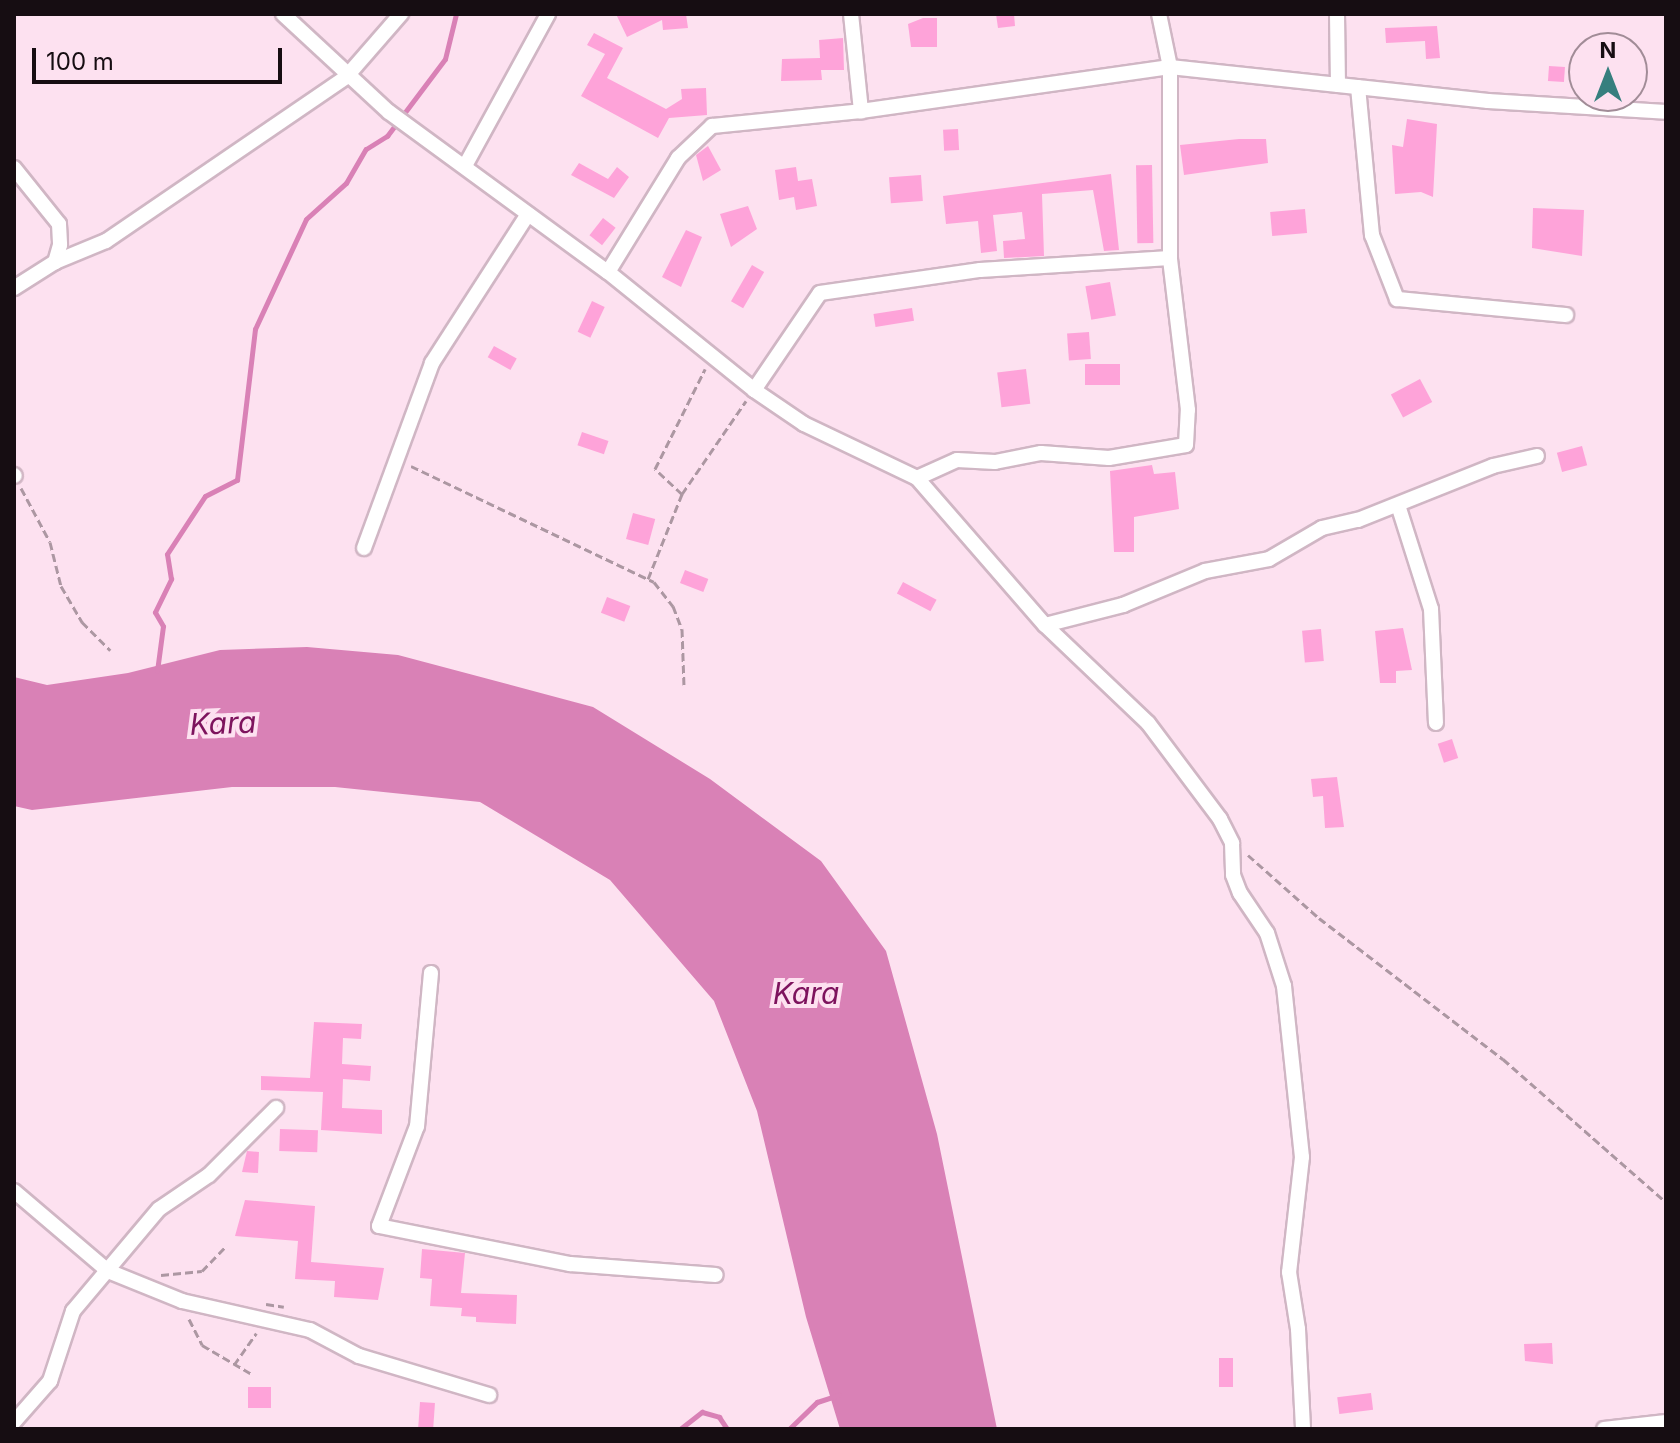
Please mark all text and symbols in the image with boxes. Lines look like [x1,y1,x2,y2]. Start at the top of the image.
scale bar [36,32,286,82]
north arrow [1568,32,1648,112]
text: N [1600,37,1616,63]
text: 100 m [46,47,114,76]
water label: Kara [189,704,257,742]
water label: Kara [773,975,839,1011]

